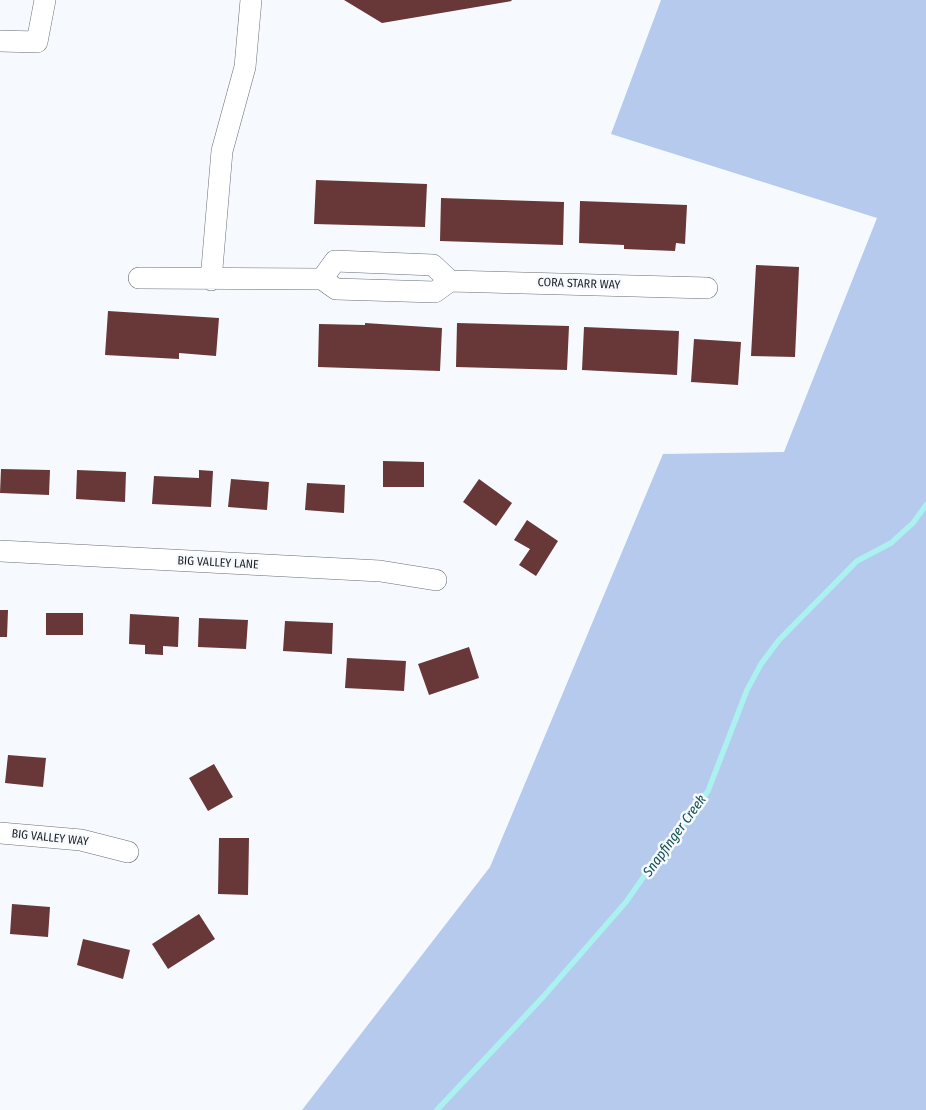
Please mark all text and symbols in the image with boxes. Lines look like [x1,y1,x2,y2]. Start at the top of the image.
street label: CORA STARR WAY [537,275,621,293]
street label: BIG VALLEY LANE [177,554,259,572]
water label: Snapfinger Creek [640,792,710,880]
street label: BIG VALLEY WAY [11,827,89,849]

